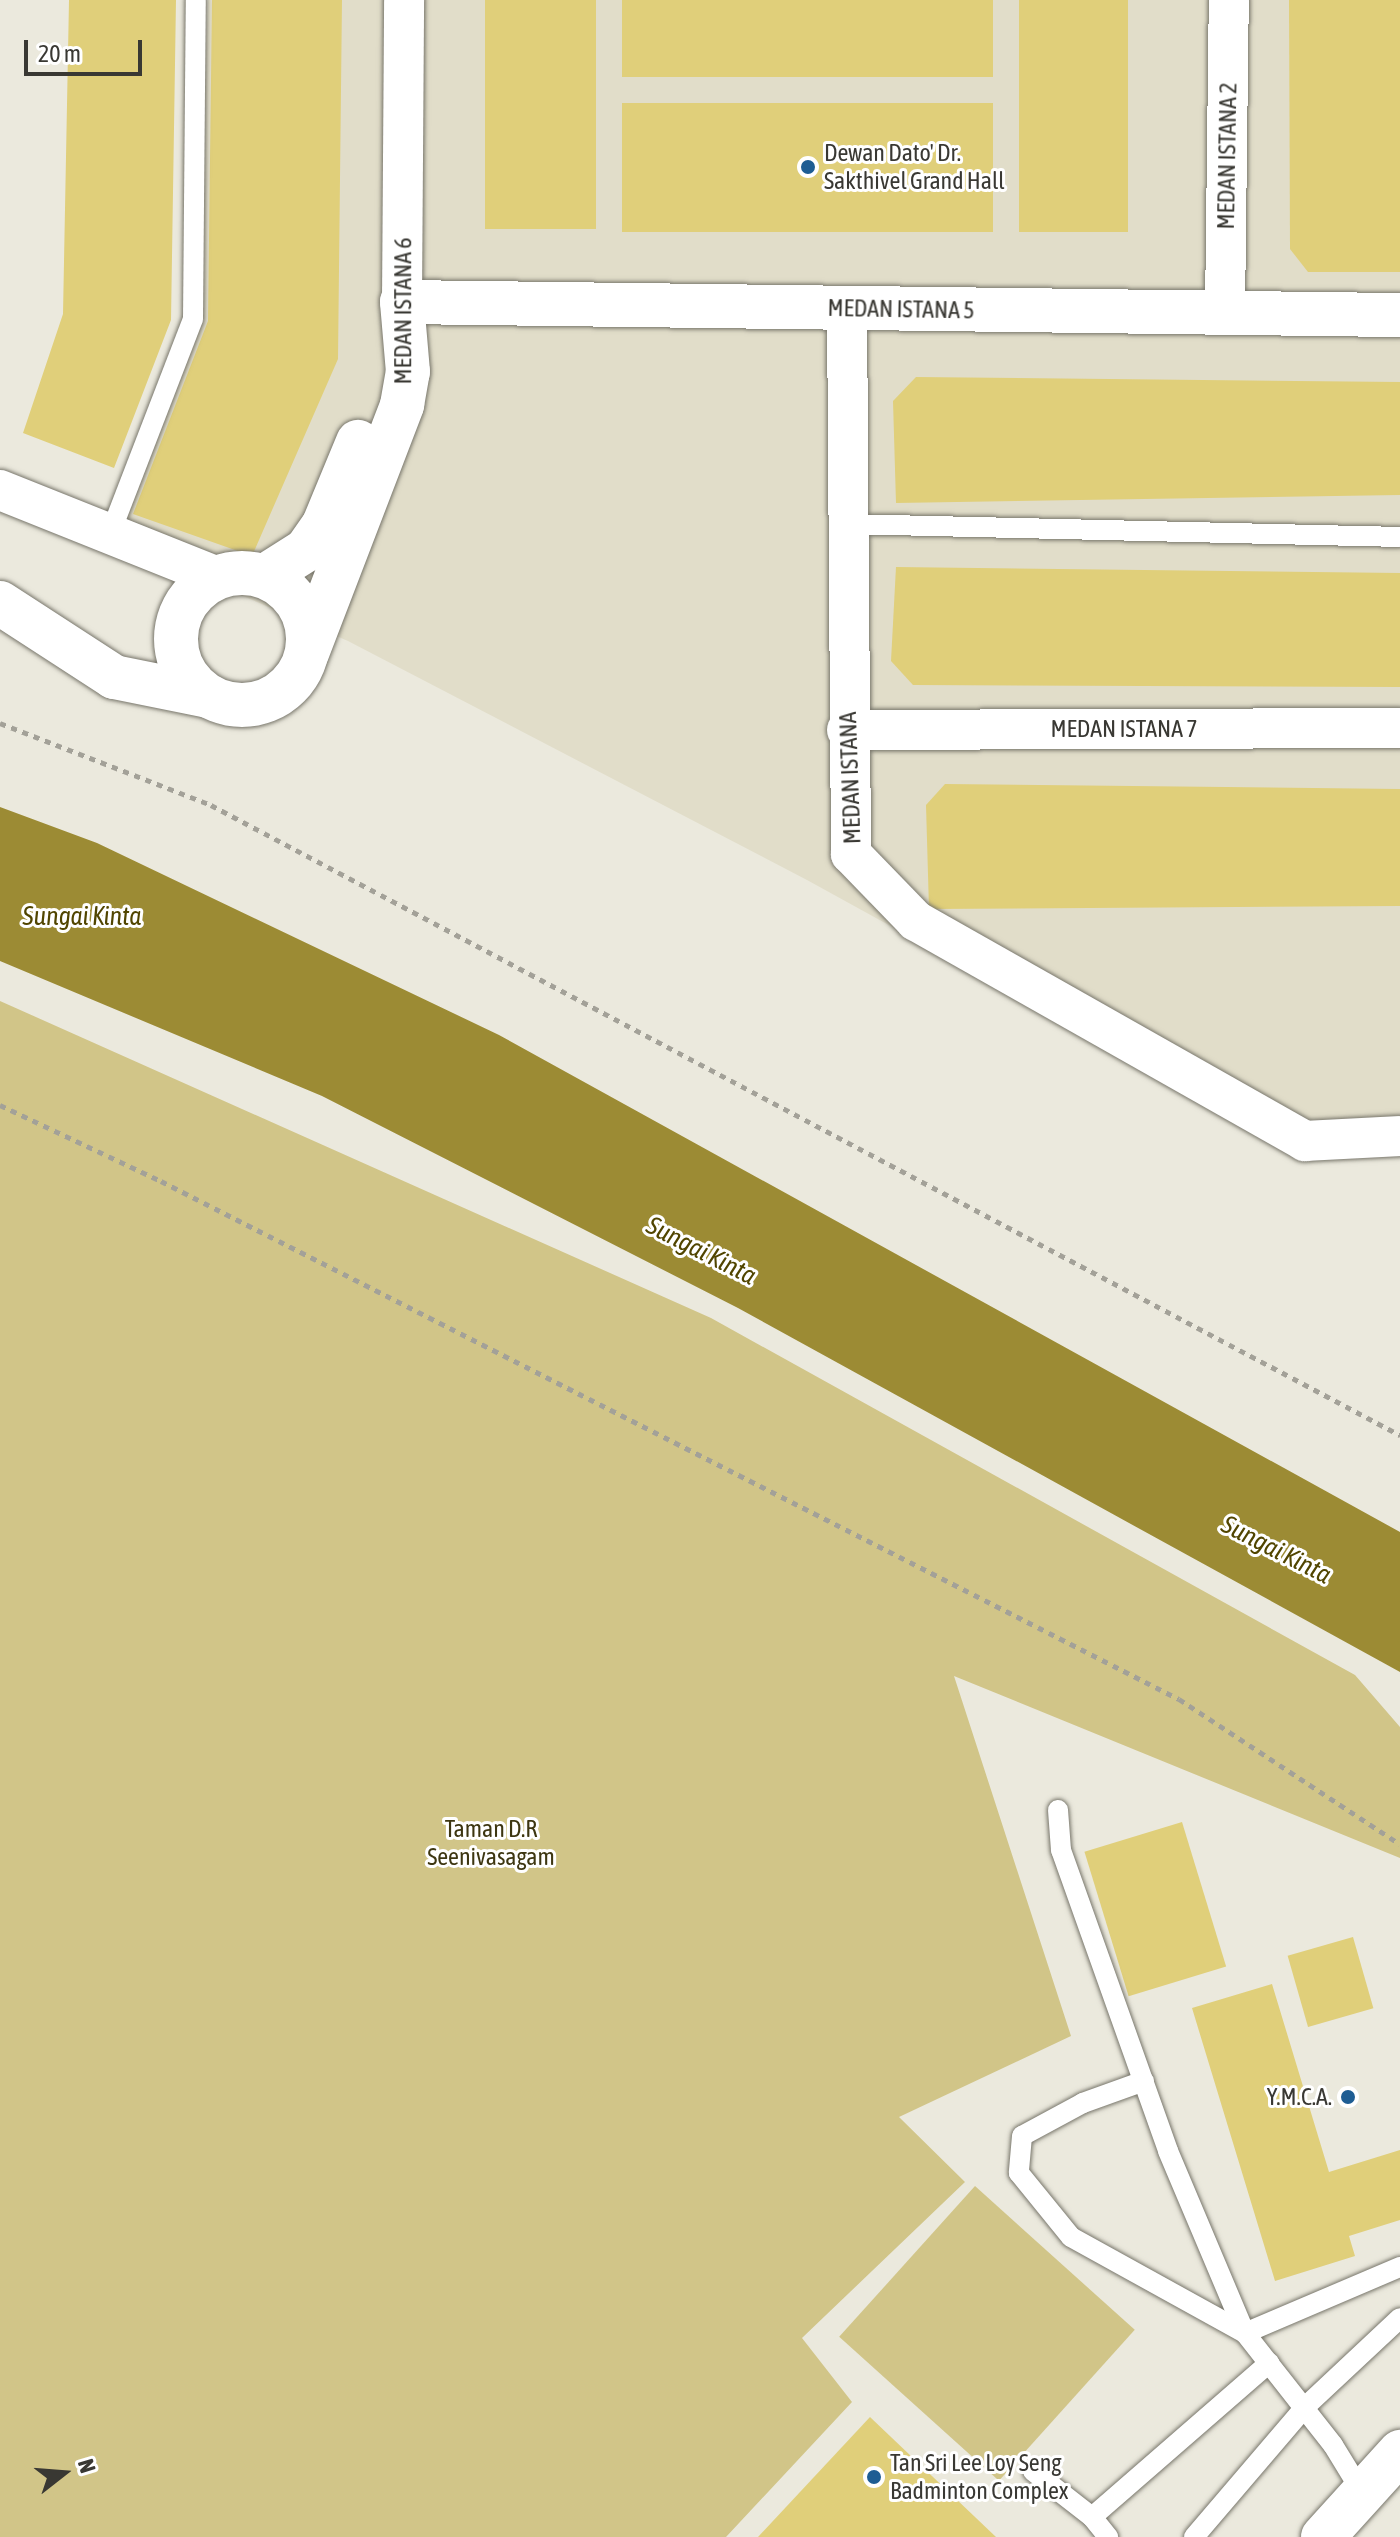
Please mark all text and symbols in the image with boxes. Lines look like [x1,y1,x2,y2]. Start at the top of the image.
scale bar [28,24,146,74]
text: 20 m [38,40,81,67]
street label: MEDAN ISTANA 2 [1211,82,1243,230]
place label: Dewan Dato' Dr. Sakthivel Grand Hall [824,139,1005,195]
marker: Dewan Dato' Dr. Sakthivel Grand Hall [799,158,817,176]
street label: MEDAN ISTANA 6 [389,238,417,384]
street label: MEDAN ISTANA 5 [827,293,975,325]
street label: MEDAN ISTANA [833,711,867,845]
street label: MEDAN ISTANA 7 [1051,715,1197,743]
water label: Sungai Kinta [23,901,141,933]
water label: Sungai Kinta [641,1210,761,1292]
water label: Sungai Kinta [1216,1509,1336,1591]
park label: Taman D.R Seenivasagam [427,1815,555,1871]
place label: Y.M.C.A. [1267,2083,1332,2111]
marker: Y.M.C.A. [1339,2088,1357,2106]
north arrow [24,2433,104,2513]
place label: Tan Sri Lee Loy Seng Badminton Complex [890,2449,1068,2505]
text: N [73,2456,101,2476]
marker: Tan Sri Lee Loy Seng Badminton Complex [865,2468,883,2486]

